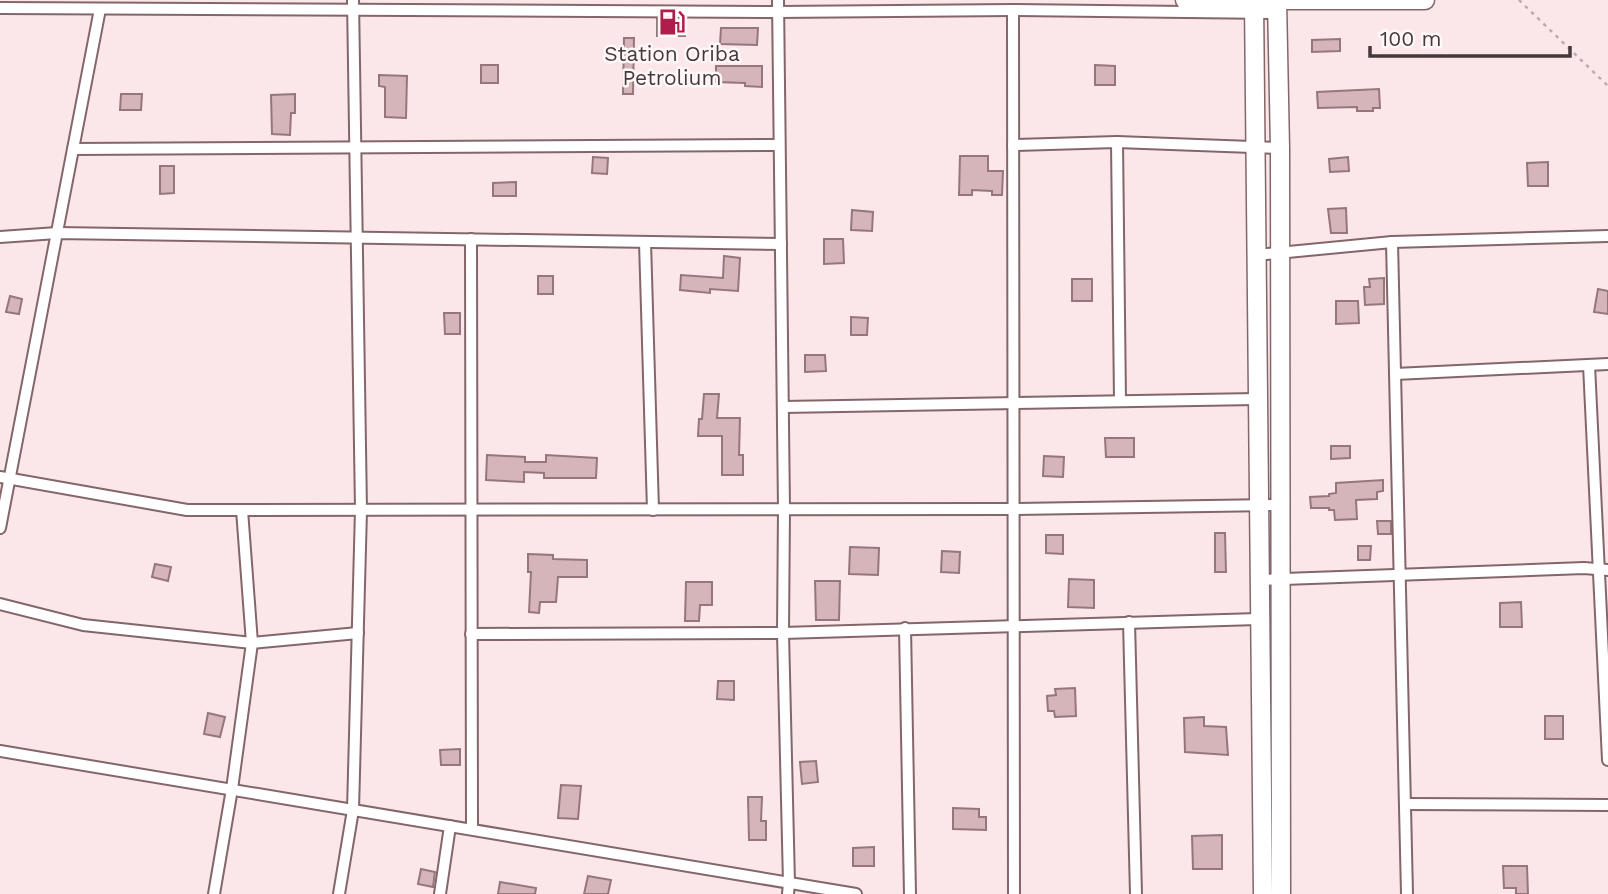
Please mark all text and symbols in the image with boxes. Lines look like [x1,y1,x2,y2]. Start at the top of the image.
fuel station icon: Station Oriba Petrolium [657,7,687,37]
scale bar [1370,14,1570,58]
text: 100 m [1380,26,1442,51]
place label: Station Oriba Petrolium [604,41,740,90]

